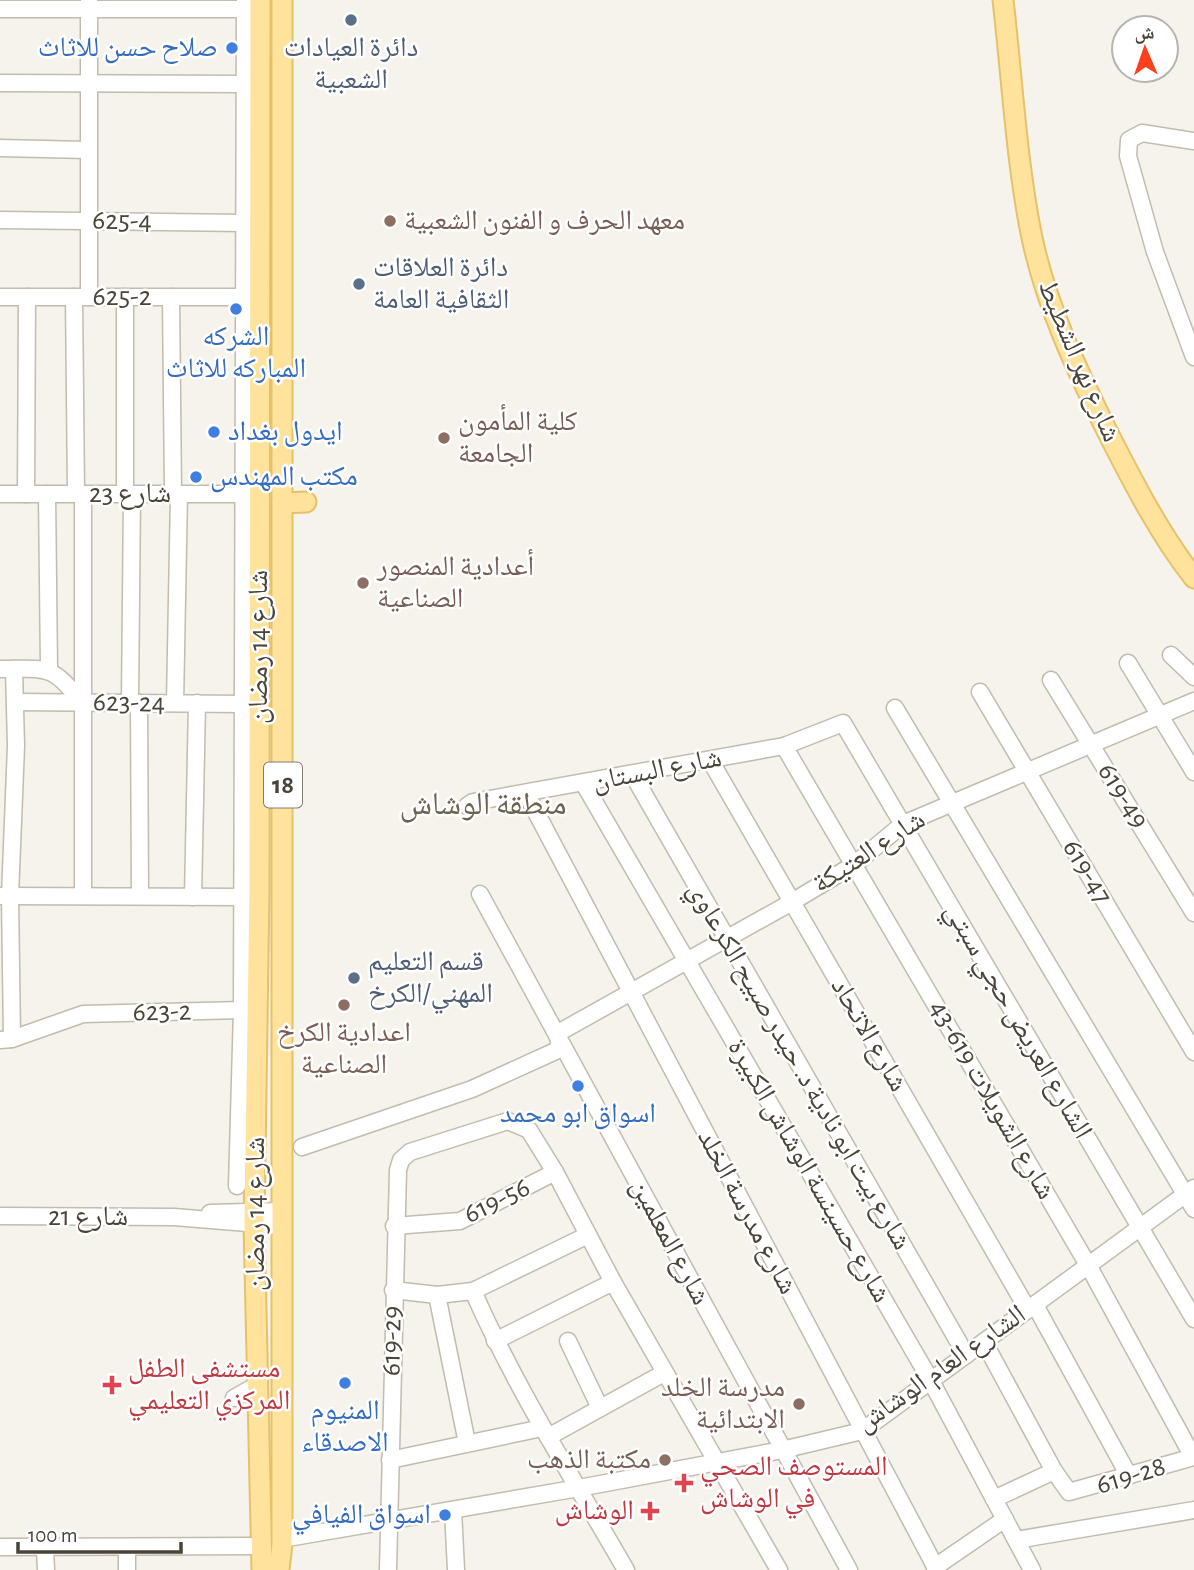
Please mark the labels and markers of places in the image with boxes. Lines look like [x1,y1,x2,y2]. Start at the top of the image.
marker: دائرة العيادات الشعبية [343,12,359,28]
place label: صلاح حسن للاثاث [38,34,218,64]
place label: دائرة العيادات الشعبية [284,34,418,94]
marker: صلاح حسن للاثاث [224,40,240,56]
place label: معهد الحرف و الفنون الشعبية [404,207,685,236]
marker: معهد الحرف و الفنون الشعبية [382,213,398,229]
place label: دائرة العلاقات الثقافية العامة [373,254,509,314]
marker: دائرة العلاقات الثقافية العامة [351,276,367,292]
marker: الشركه المباركه للاثاث [228,301,244,317]
place label: الشركه المباركه للاثاث [166,323,306,383]
place label: كلية المأمون الجامعة [458,403,578,468]
place label: ايدول بغداد [228,418,343,447]
marker: ايدول بغداد [206,424,222,440]
marker: كلية المأمون الجامعة [436,430,452,446]
place label: مكتب المهندس [210,463,358,493]
marker: مكتب المهندس [188,469,204,485]
place label: أعدادية المنصور الصناعية [376,548,534,613]
marker: أعدادية المنصور الصناعية [355,575,371,591]
place label: قسم التعليم المهني/الكرخ [368,948,493,1015]
marker: قسم التعليم المهني/الكرخ [346,970,362,986]
marker: اعدادية الكرخ الصناعية [336,997,352,1013]
place label: اعدادية الكرخ الصناعية [277,1019,411,1079]
marker: اسواق ابو محمد [570,1078,586,1094]
place label: اسواق ابو محمد [500,1100,656,1130]
place label: مستشفى الطفل المركزي التعليمي [128,1355,290,1422]
place label: مدرسة الخلد الابتدائية [661,1374,785,1434]
marker: مستشفى الطفل المركزي التعليمي [102,1375,122,1395]
marker: المنيوم الاصدقاء [337,1375,353,1391]
marker: مدرسة الخلد الابتدائية [791,1396,807,1412]
place label: المنيوم الاصدقاء [301,1397,389,1457]
place label: مكتبة الذهب [527,1446,651,1474]
marker: مكتبة الذهب [657,1452,673,1468]
place label: المستوصف الصحي في الوشاش [700,1453,888,1520]
marker: المستوصف الصحي في الوشاش [674,1473,694,1493]
place label: الوشاش [554,1497,634,1527]
place label: اسواق الفيافي [292,1501,431,1536]
marker: الوشاش [640,1501,660,1521]
marker: اسواق الفيافي [437,1507,453,1523]

